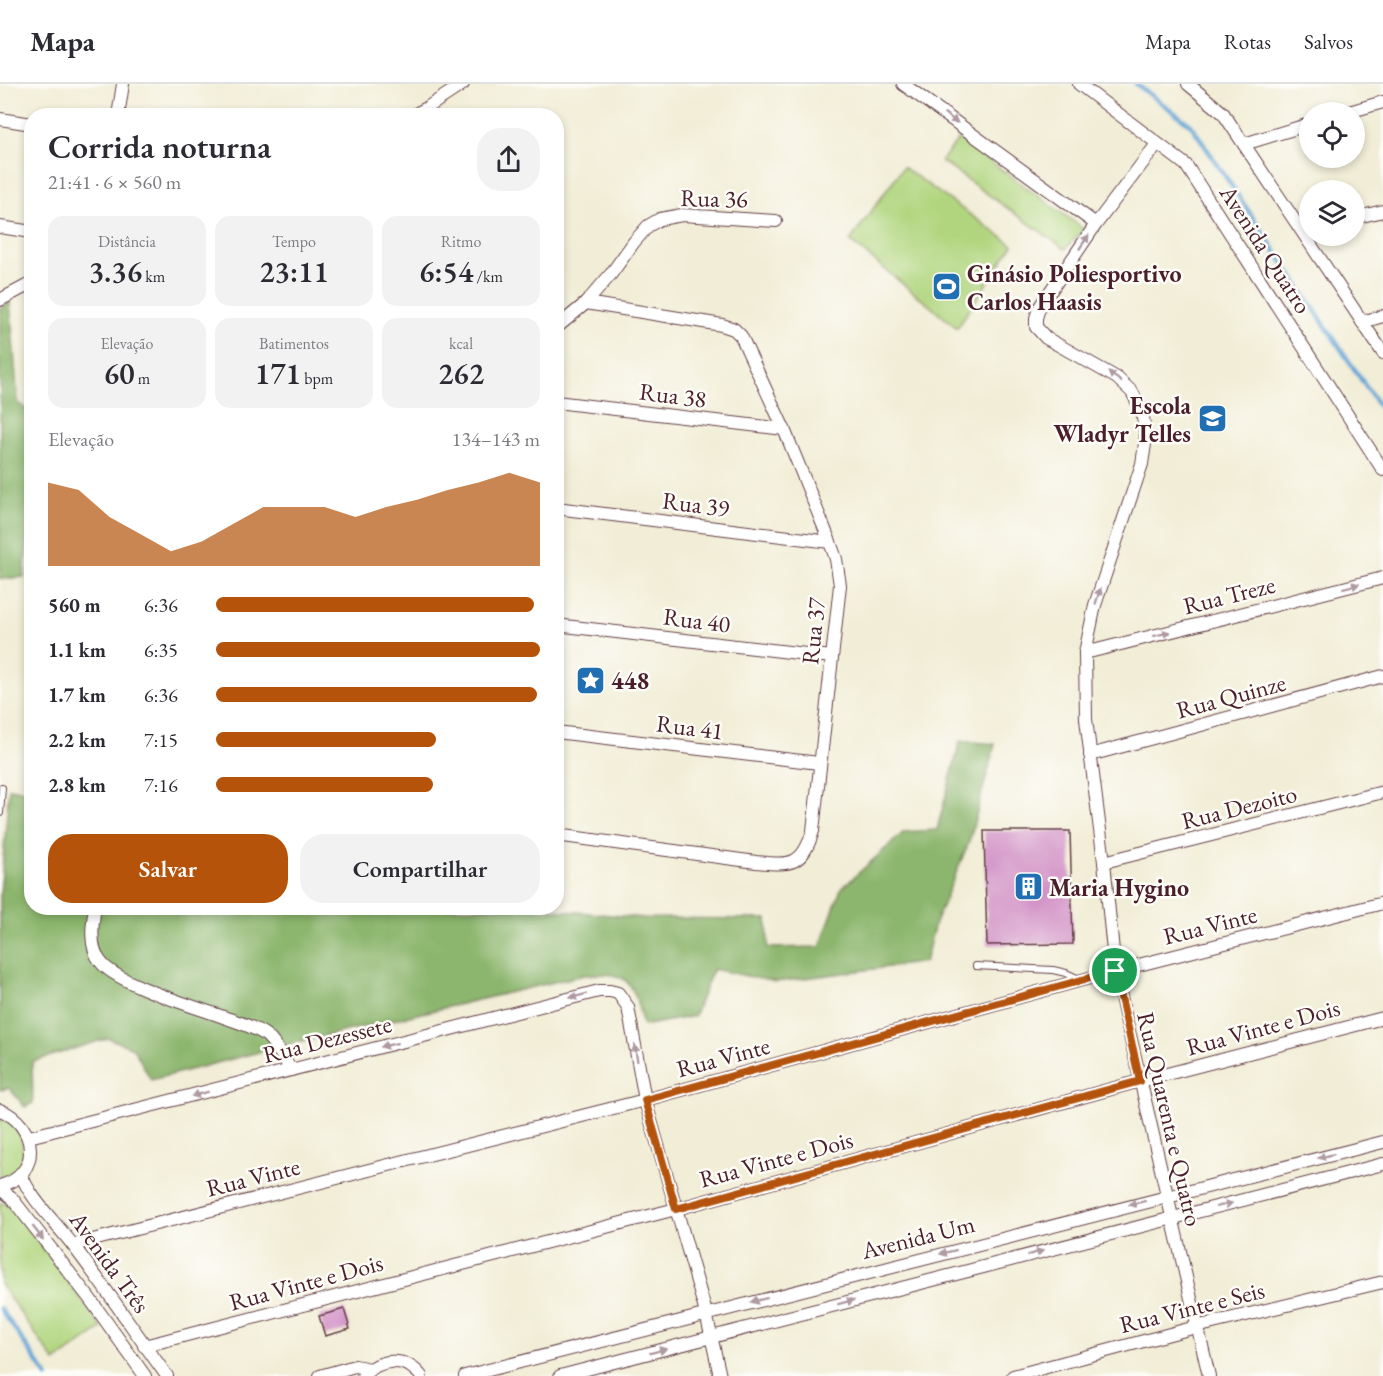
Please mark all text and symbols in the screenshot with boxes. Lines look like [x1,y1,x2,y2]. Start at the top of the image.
text: Mapa [30,23,95,59]
text: Mapa [1145,28,1191,55]
text: Rotas [1224,28,1271,55]
text: Salvos [1304,28,1353,55]
map controls [1299,102,1365,246]
button: locate [1299,102,1365,168]
one-way arrow [942,112,958,124]
text: Corrida noturna [48,125,271,168]
button: share [477,128,540,191]
text: 21:41 · 6 × 560 m [48,169,181,195]
street label: Avenida Quatro [1212,178,1319,319]
button: layers [1299,180,1365,246]
street label: Rua 36 [680,182,748,214]
text: Distância [98,231,156,252]
text: Tempo [272,231,316,252]
text: Ritmo [441,231,481,252]
one-way arrow [1078,235,1090,251]
text: 3.36 [89,252,142,291]
text: 23:11 [259,252,329,291]
text: 6:54 [419,252,473,291]
place label: Ginásio Poliesportivo Carlos Haasis [967,258,1182,317]
text: km [142,266,165,287]
text: /km [473,266,503,287]
sports icon: Ginásio Poliesportivo Carlos Haasis [930,271,962,303]
text: Elevação [101,333,153,354]
text: Batimentos [259,333,329,354]
text: kcal [449,333,473,354]
text: 60 [104,354,135,393]
text: 171 [255,354,301,393]
text: 262 [438,354,484,393]
text: m [135,368,150,389]
text: bpm [301,368,333,389]
one-way arrow [1107,371,1123,384]
street label: Rua 38 [638,376,708,414]
place label: Escola Wladyr Telles [1054,390,1191,450]
school or university icon: Escola Wladyr Telles [1196,403,1228,435]
text: Elevação [48,426,114,452]
text: 134–143 m [452,426,540,452]
street label: Rua 39 [661,485,732,524]
street label: Rua Treze [1180,569,1278,621]
one-way arrow [1342,581,1360,591]
one-way arrow [1094,587,1103,605]
text: 560 m [48,592,101,618]
text: 6:36 [144,592,178,618]
street label: Rua 37 [794,596,832,666]
street label: Rua 40 [662,601,732,639]
one-way arrow [1153,628,1171,638]
text: 1.1 km [48,637,106,663]
text: 6:35 [144,637,178,663]
place icon: 448 [574,664,606,696]
place label: 448 [611,665,649,696]
street label: Rua Quinze [1173,667,1289,725]
text: 1.7 km [48,682,106,708]
text: 6:36 [144,682,178,708]
street label: Rua 41 [655,708,725,746]
text: 2.2 km [48,727,106,753]
text: 7:15 [144,727,178,753]
text: 2.8 km [48,772,106,798]
text: 7:16 [144,772,178,798]
street label: Rua Dezoito [1178,778,1300,836]
button: Salvar [48,834,288,903]
button: Compartilhar [300,834,540,903]
building icon: Maria Hygino [1012,871,1044,903]
place label: Maria Hygino [1049,872,1189,904]
street label: Rua Vinte [1160,898,1260,952]
pin [1089,945,1140,996]
icon: arrive [1098,954,1131,987]
one-way arrow [569,992,587,1002]
street label: Rua Vinte e Dois [1183,992,1343,1062]
street label: Rua Dezessete [259,1008,395,1070]
street label: Rua Quarenta e Quatro [1130,1009,1210,1229]
street label: Rua Vinte [673,1030,773,1084]
one-way arrow [380,1041,398,1050]
one-way arrow [632,1044,641,1063]
one-way arrow [191,1089,210,1099]
street label: Rua Vinte e Dois [696,1124,856,1194]
street label: Rua Vinte [203,1150,303,1204]
one-way arrow [1317,1151,1335,1161]
one-way arrow [1128,1199,1146,1209]
one-way arrow [1215,1199,1233,1209]
street label: Avenida Três [62,1204,157,1319]
street label: Avenida Um [857,1208,978,1266]
one-way arrow [32,1225,45,1241]
street label: Rua Vinte e Dois [226,1247,386,1317]
one-way arrow [939,1247,957,1257]
one-way arrow [1026,1247,1044,1257]
street label: Rua Vinte e Seis [1116,1274,1268,1340]
one-way arrow [750,1295,768,1305]
one-way arrow [837,1296,855,1306]
one-way arrow [648,1345,667,1355]

